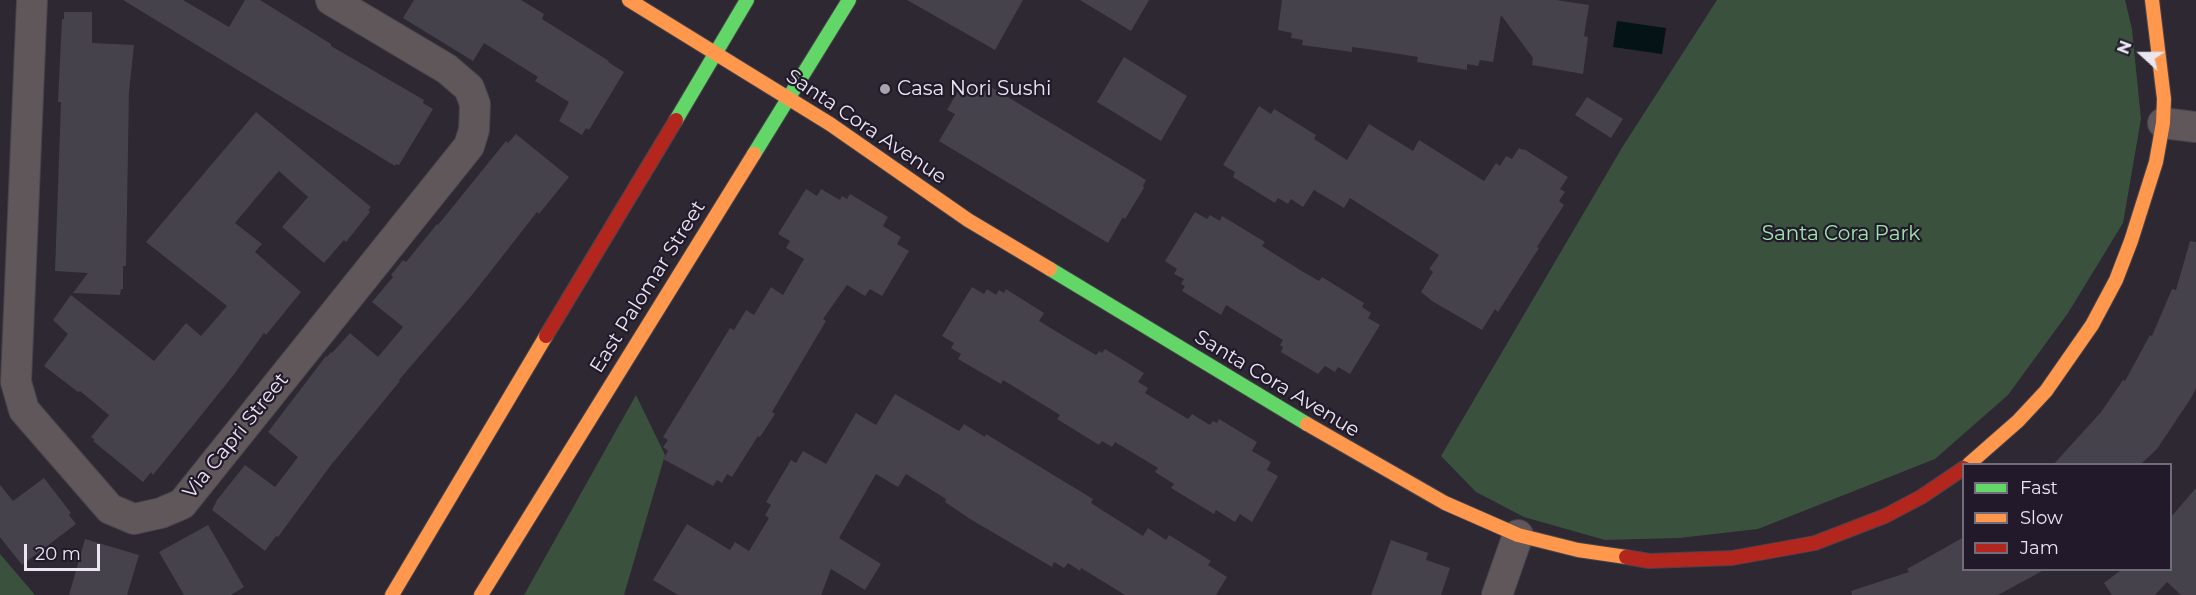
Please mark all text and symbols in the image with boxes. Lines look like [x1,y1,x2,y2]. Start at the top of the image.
north arrow [2112,24,2172,84]
text: N [2114,38,2136,57]
street label: Santa Cora Avenue [781,64,951,190]
place label: Casa Nori Sushi [897,77,1051,101]
marker: Casa Nori Sushi [878,82,892,96]
street label: East Palomar Street [585,196,711,378]
park label: Santa Cora Park [1762,222,1920,246]
street label: Santa Cora Avenue [1190,325,1364,443]
street label: Via Capri Street [178,368,294,504]
legend [1962,463,2172,571]
text: Fast [2020,477,2058,499]
text: Slow [2020,507,2063,529]
scale bar [27,532,104,570]
text: Jam [2020,537,2059,559]
text: 20 m [35,543,81,565]

